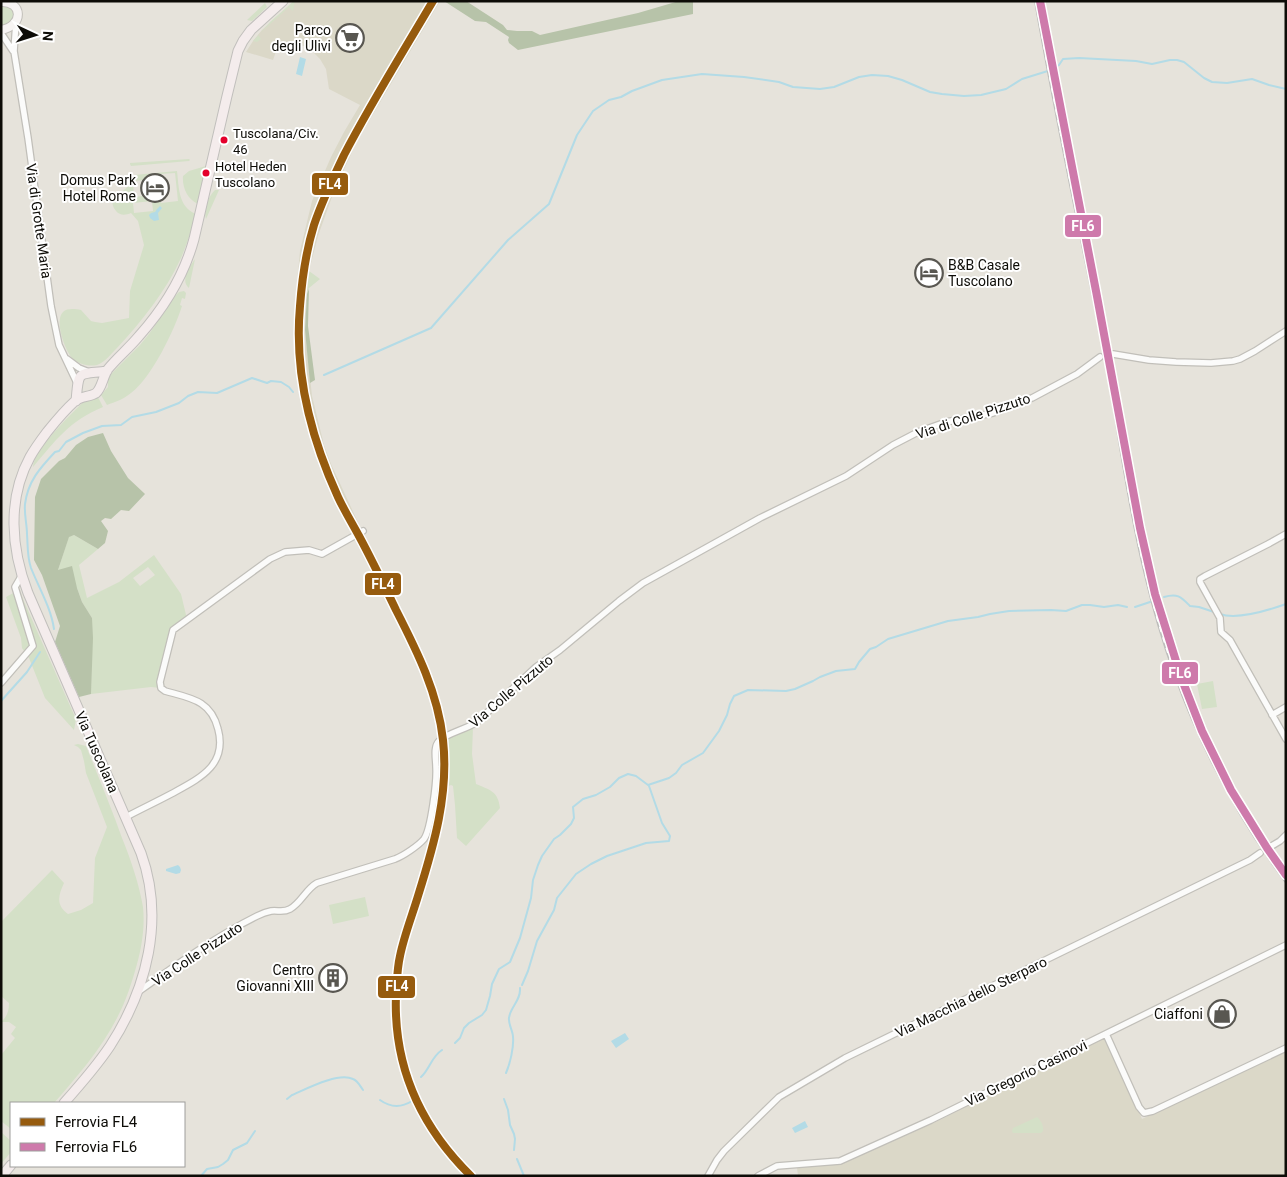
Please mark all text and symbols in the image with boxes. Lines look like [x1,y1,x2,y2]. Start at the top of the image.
north arrow [10,10,60,60]
place label: Parco degli Ulivi [271,22,331,54]
supermarket icon: Parco degli Ulivi [335,23,365,53]
text: N [40,30,56,41]
place label: Tuscolana/Civ. 46 [233,126,319,157]
marker: Tuscolana/Civ. 46 [219,135,229,145]
place label: Hotel Heden Tuscolano [215,159,287,190]
street label: Via di Grotte Maria [23,162,55,280]
marker: Hotel Heden Tuscolano [201,168,211,178]
place label: Domus Park Hotel Rome [60,172,137,204]
line badge: FL4 [311,172,349,196]
hotel icon: Domus Park Hotel Rome [140,173,170,203]
text: FL4 [318,176,342,192]
line badge: FL6 [1064,214,1102,238]
text: FL6 [1071,218,1095,234]
place label: B&B Casale Tuscolano [948,257,1020,289]
hotel icon: B&B Casale Tuscolano [914,258,944,288]
street label: Via di Colle Pizzuto [914,390,1032,442]
line badge: FL4 [364,572,402,596]
text: FL4 [371,576,395,592]
street label: Via Colle Pizzuto [466,651,556,731]
line badge: FL6 [1161,661,1199,685]
text: FL6 [1168,665,1192,681]
street label: Via Tuscolana [72,709,122,795]
street label: Via Colle Pizzuto [149,919,245,989]
street label: Via Macchia dello Sterparo [893,953,1049,1041]
place label: Centro Giovanni XIII [236,962,314,994]
building icon: Centro Giovanni XIII [318,963,348,993]
line badge: FL4 [377,975,416,999]
text: FL4 [385,978,409,994]
shop icon: Ciaffoni [1207,999,1237,1029]
place label: Ciaffoni [1154,1006,1203,1022]
street label: Via Gregorio Casinovi [962,1037,1090,1109]
legend [10,1102,185,1167]
text: Ferrovia FL4 [55,1113,138,1131]
text: Ferrovia FL6 [55,1138,137,1156]

